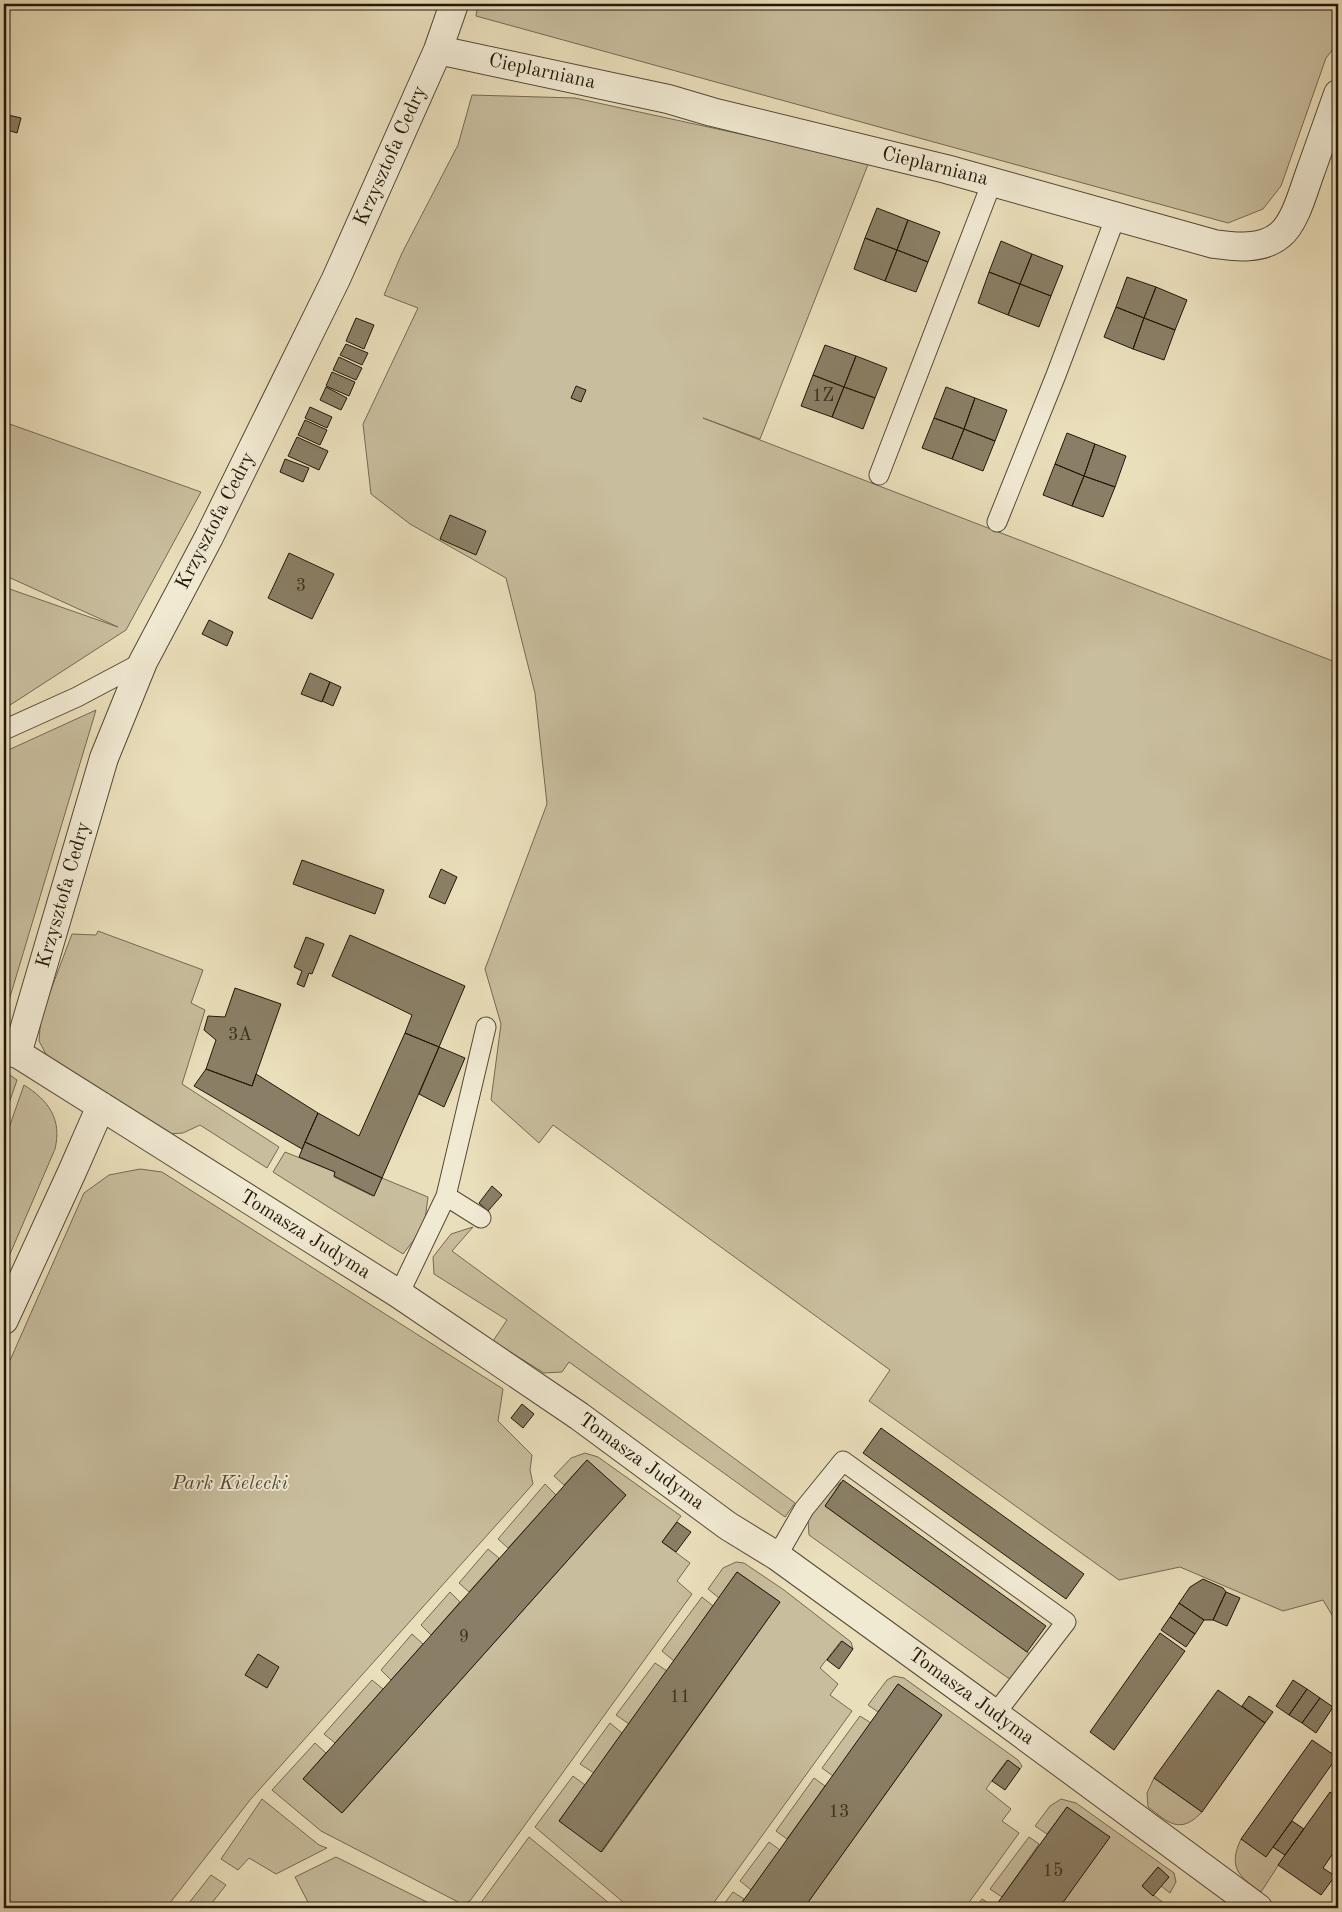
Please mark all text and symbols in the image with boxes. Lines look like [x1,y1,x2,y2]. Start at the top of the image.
street label: Cieplarniana [487,51,597,93]
street label: Krzysztofa Cedry [351,83,431,229]
street label: Cieplarniana [880,144,990,190]
house number: 1Z [812,387,834,405]
street label: Krzysztofa Cedry [173,449,259,593]
house number: 3 [296,577,306,595]
street label: Krzysztofa Cedry [34,819,95,970]
house number: 3A [228,1026,252,1044]
street label: Tomasza Judyma [236,1187,374,1283]
street label: Tomasza Judyma [575,1410,708,1514]
park label: Park Kielecki [171,1474,288,1494]
house number: 9 [459,1628,469,1646]
street label: Tomasza Judyma [905,1645,1038,1749]
house number: 11 [670,1688,690,1706]
house number: 13 [829,1803,849,1821]
house number: 15 [1043,1862,1063,1880]

